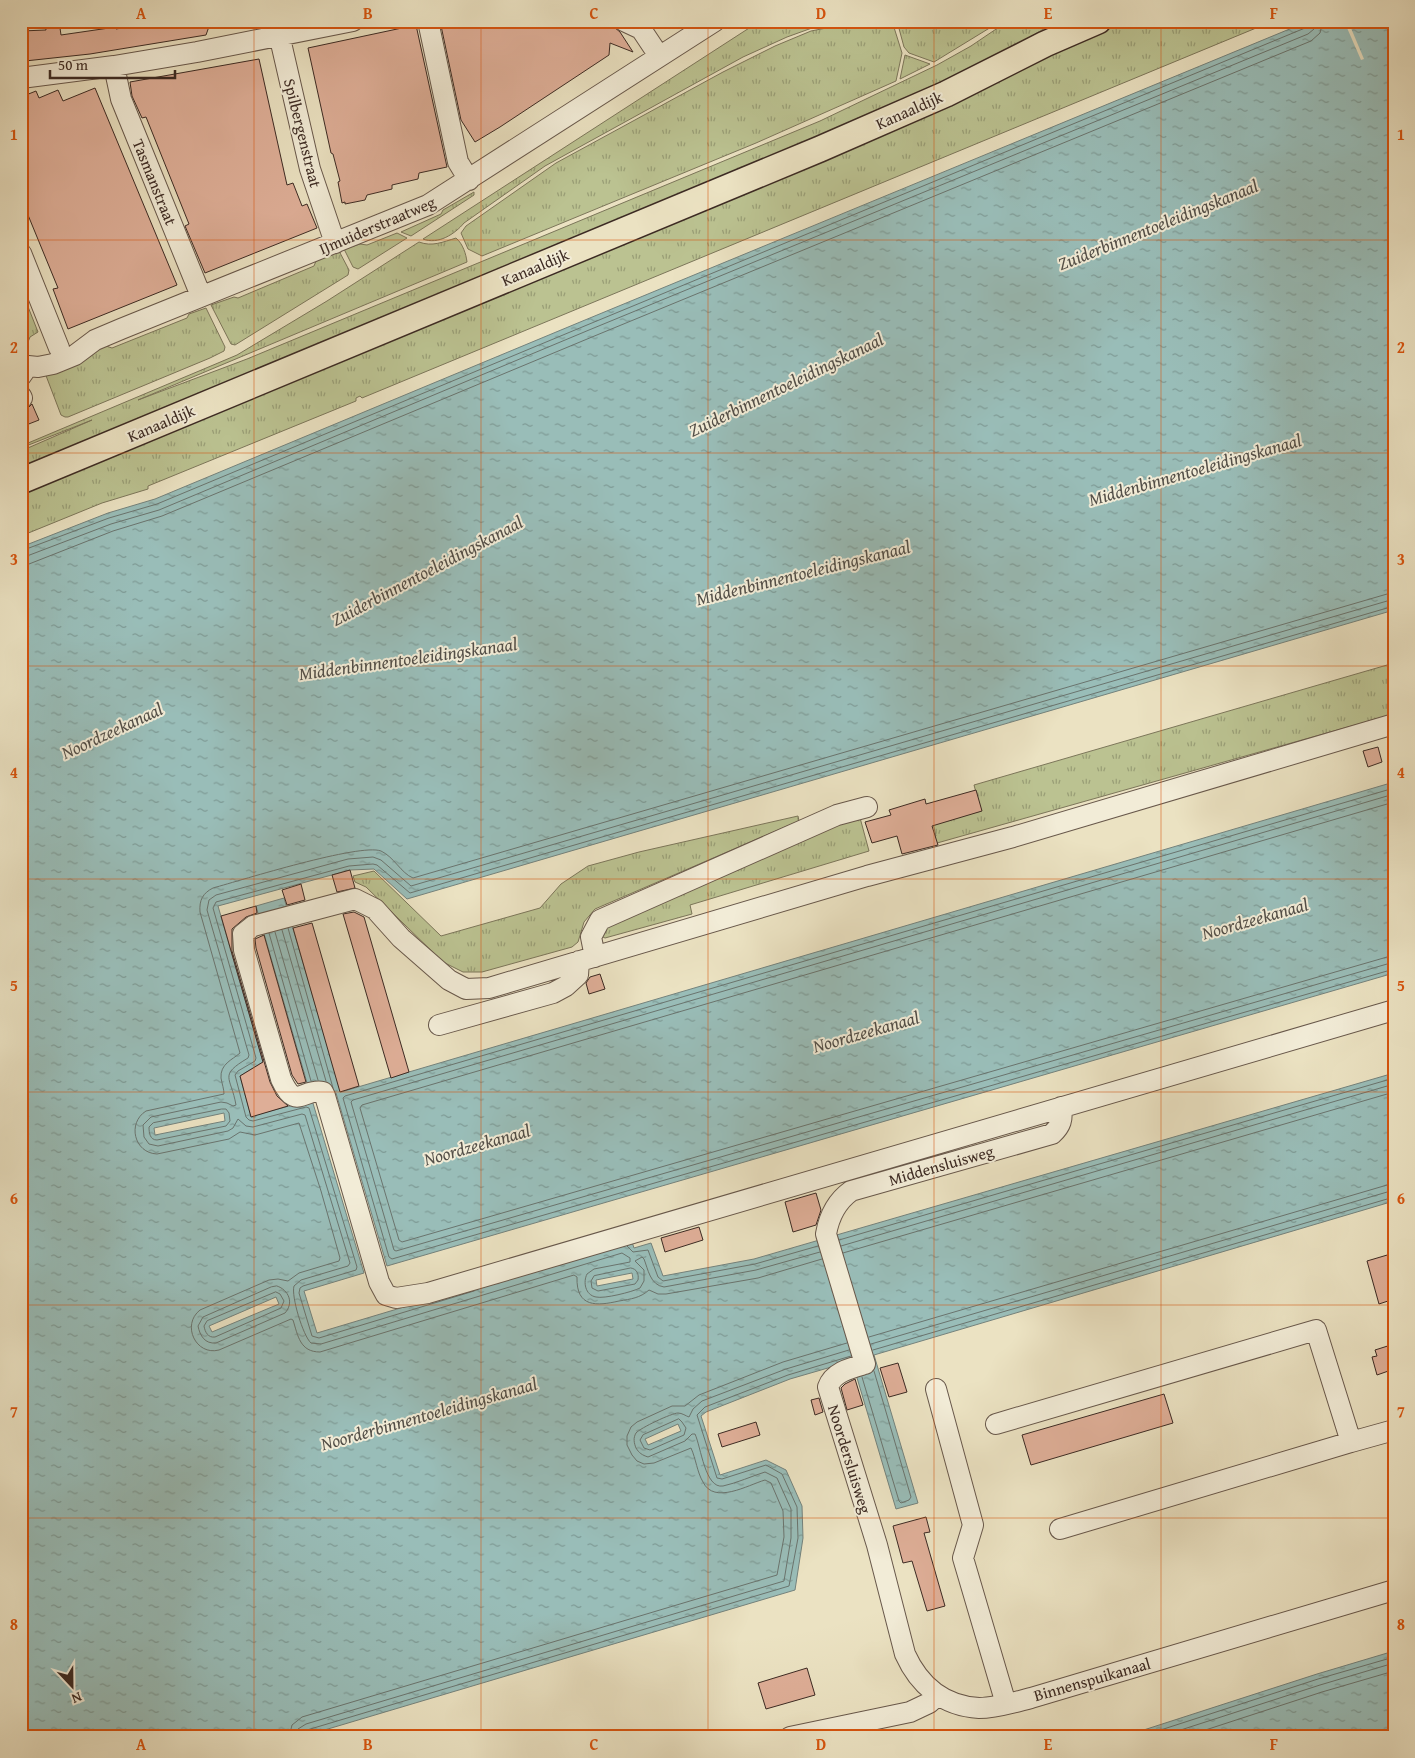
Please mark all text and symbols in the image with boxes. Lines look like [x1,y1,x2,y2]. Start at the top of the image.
text: A [136,1,147,25]
text: B [363,1,373,25]
text: C [589,1,599,25]
text: D [816,1,826,25]
text: E [1044,1,1053,25]
text: F [1270,1,1278,25]
scale bar [50,48,175,80]
text: 50 m [58,54,89,75]
street label: Spilbergenstraat [278,76,328,190]
street label: Kanaaldijk [872,84,947,135]
text: 1 [10,122,18,146]
text: 1 [1397,122,1405,146]
street label: Tasmanstraat [127,135,183,229]
water label: Zuiderbinnentoeleidingskanaal [1054,172,1263,277]
street label: IJmuiderstraatweg [315,190,439,260]
street label: Kanaaldijk [498,242,573,292]
water label: Zuiderbinnentoeleidingskanaal [684,325,888,444]
text: 2 [10,335,18,359]
text: 2 [1397,335,1405,359]
street label: Kanaaldijk [124,398,199,448]
water label: Middenbinnentoeleidingskanaal [1085,426,1305,513]
water label: Zuiderbinnentoeleidingskanaal [326,508,528,633]
water label: Middenbinnentoeleidingskanaal [693,533,914,612]
text: 3 [10,547,18,571]
text: 3 [1397,547,1405,571]
water label: Middenbinnentoeleidingskanaal [297,630,519,687]
water label: Noordzeekanaal [56,695,168,766]
text: 4 [10,760,18,784]
text: 4 [1397,760,1405,784]
water label: Noordzeekanaal [1198,890,1312,947]
text: 5 [10,973,18,997]
text: 5 [1397,973,1405,997]
water label: Noordzeekanaal [809,1003,923,1060]
water label: Noordzeekanaal [420,1116,534,1173]
street label: Middensluisweg [886,1139,996,1191]
text: 6 [10,1186,18,1210]
text: 6 [1397,1186,1405,1210]
water label: Noorderbinnentoeleidingskanaal [317,1370,541,1458]
text: 7 [10,1399,18,1423]
text: 7 [1397,1399,1405,1423]
street label: Noordersluisweg [822,1402,878,1516]
text: 8 [10,1612,18,1636]
text: 8 [1397,1612,1405,1636]
street label: Binnenspuikanaal [1031,1651,1154,1707]
north arrow [48,1660,98,1710]
text: N [68,1687,85,1709]
text: A [136,1732,147,1756]
text: B [363,1732,373,1756]
text: C [589,1732,599,1756]
text: D [816,1732,826,1756]
text: E [1044,1732,1053,1756]
text: F [1270,1732,1278,1756]

